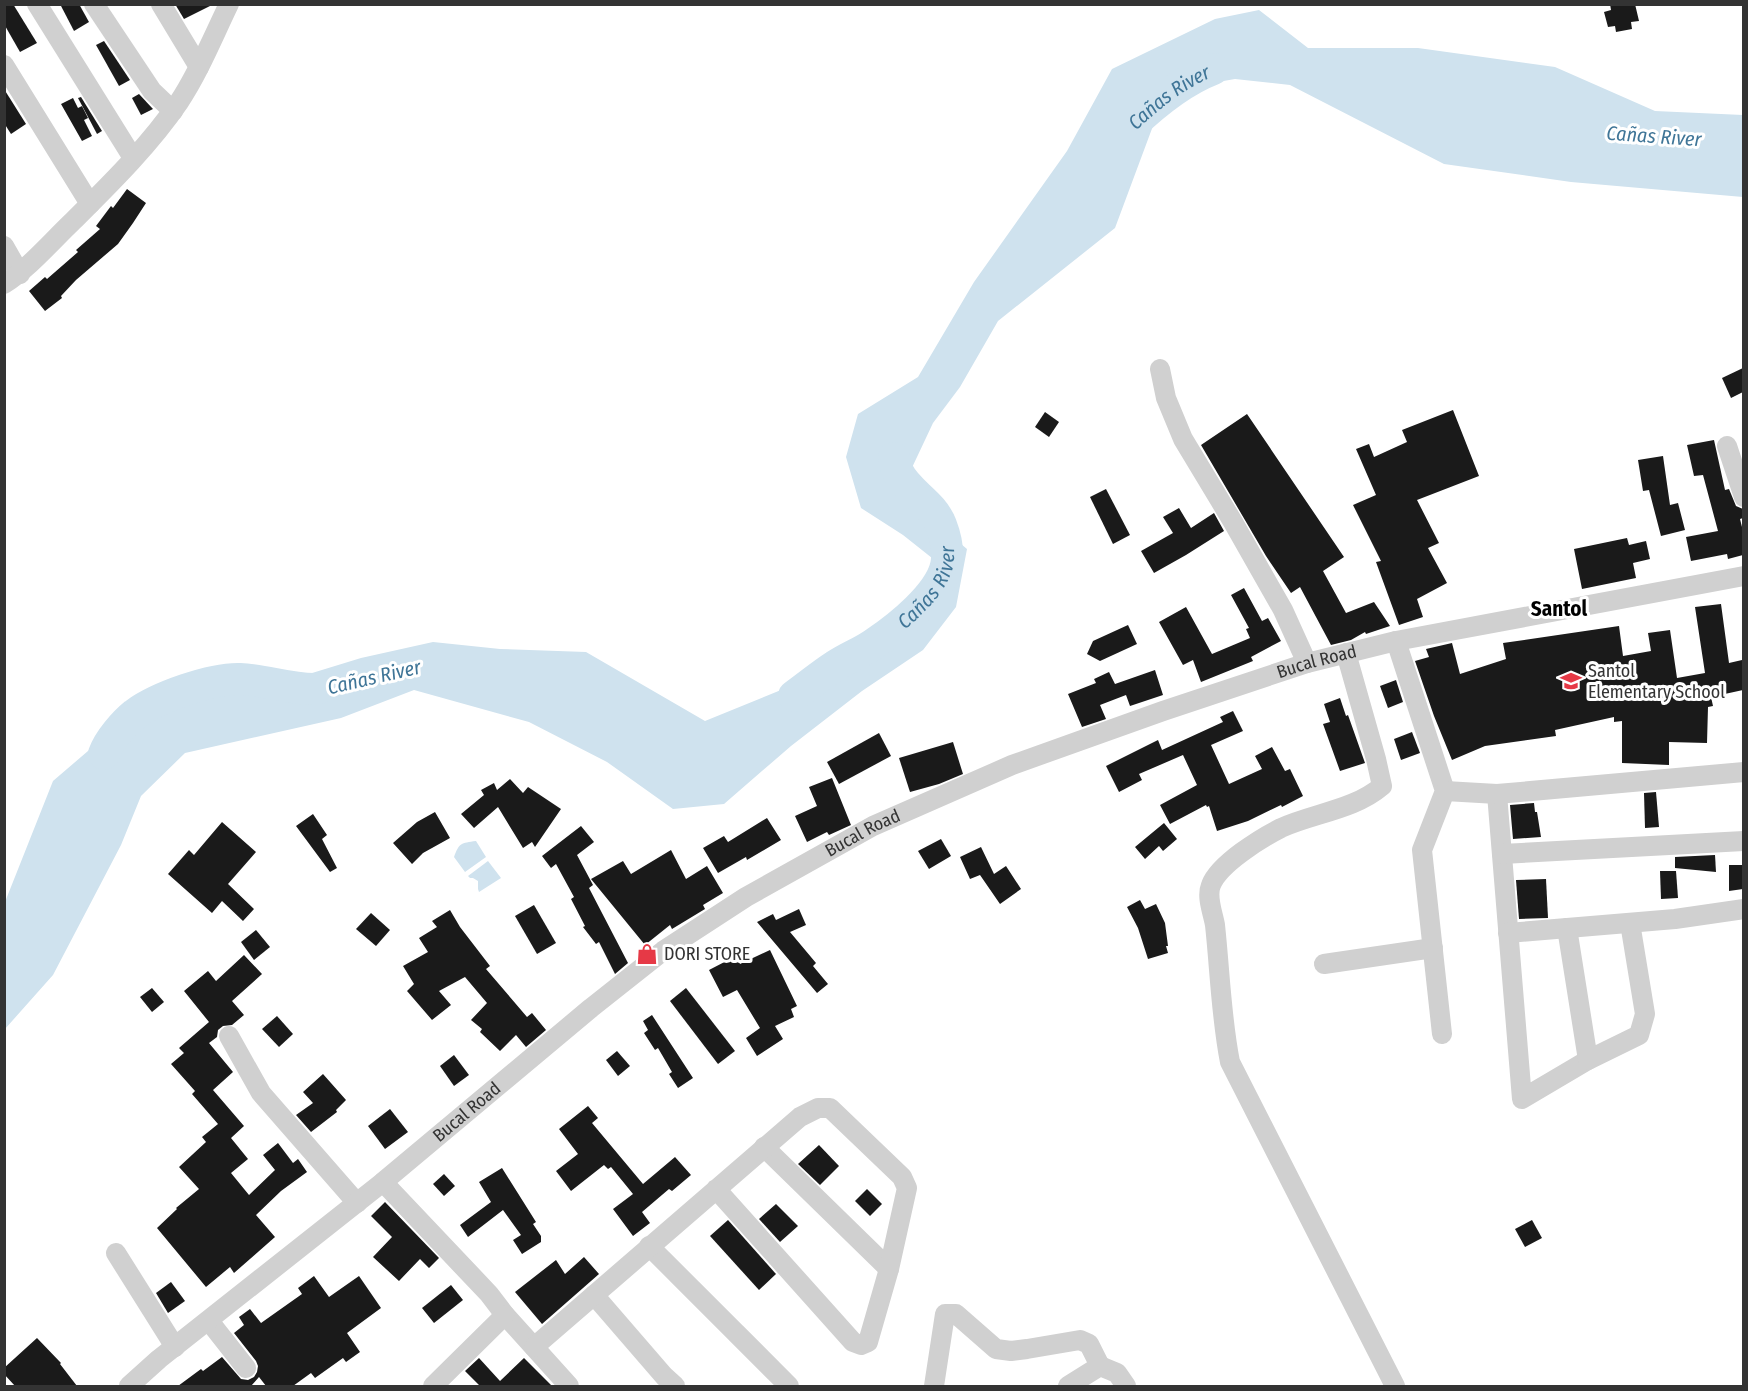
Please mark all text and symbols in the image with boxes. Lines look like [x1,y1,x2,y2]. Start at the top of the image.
water label: Cañas River [1123,59,1214,134]
water label: Cañas River [1606,121,1703,151]
water label: Cañas River [892,544,959,633]
district label: Santol [1531,596,1587,622]
street label: Bucal Road [1274,640,1359,683]
water label: Cañas River [325,654,424,699]
place label: Santol Elementary School [1588,660,1725,703]
school or university icon: Santol Elementary School [1559,669,1583,693]
street label: Bucal Road [821,804,904,862]
shop icon: DORI STORE [635,942,659,966]
place label: DORI STORE [664,943,750,965]
street label: Bucal Road [428,1077,505,1147]

